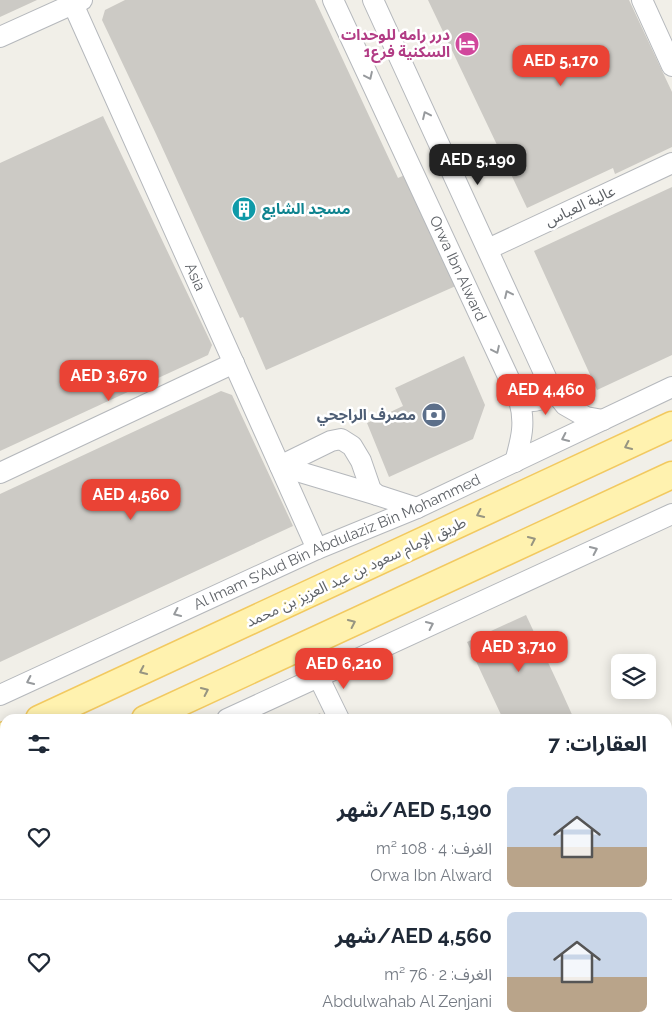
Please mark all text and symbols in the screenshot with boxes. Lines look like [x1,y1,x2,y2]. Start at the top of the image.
place label: درر رامه للوحدات السكنية فرع1 [341,26,450,63]
hotel icon: درر رامه للوحدات السكنية فرع1 [454,31,480,57]
pin: AED 5,170 [504,44,618,87]
text: AED 5,170 [524,51,598,70]
one-way arrow [362,71,373,80]
one-way arrow [421,111,432,120]
pin: AED 5,190 [421,144,535,186]
text: AED 5,190 [440,150,516,169]
street label: عالية العباس [542,182,618,230]
building icon: مسجد الشايع [231,196,257,222]
place label: مسجد الشايع [262,200,351,220]
street label: Orwa Ibn Alward [426,213,490,324]
street label: Asia [181,260,209,294]
one-way arrow [504,290,514,299]
one-way arrow [490,345,500,354]
pin: AED 3,670 [52,360,166,402]
text: AED 3,670 [71,366,147,385]
pin: AED 4,460 [489,374,603,416]
text: AED 4,460 [507,380,585,399]
bank icon: مصرف الراجحي [421,402,447,428]
place label: مصرف الراجحي [317,406,416,426]
one-way arrow [561,432,570,442]
one-way arrow [624,439,633,450]
street label: Al Imam S'Aud Bin Abdulaziz Bin Mohammed [191,470,483,614]
pin: AED 4,560 [74,478,188,521]
text: AED 4,560 [93,485,169,504]
one-way arrow [476,508,485,518]
street label: طريق الإمام سعود بن عبد العزيز بن محمد [243,513,470,633]
one-way arrow [526,536,535,546]
one-way arrow [589,545,598,556]
one-way arrow [174,607,183,617]
one-way arrow [347,618,356,629]
one-way arrow [425,620,434,631]
pin: AED 3,710 [462,630,576,673]
text: AED 3,710 [482,637,556,656]
pin: AED 6,210 [287,648,401,690]
text: AED 6,210 [306,654,382,673]
map controls [611,654,656,699]
button: layers [611,654,656,699]
one-way arrow [139,665,148,675]
one-way arrow [26,675,35,686]
one-way arrow [200,687,209,697]
icon: filters [25,730,53,758]
text: العقارات: 7 [548,731,647,756]
text: AED 5,190/شهر [337,797,492,822]
icon: home [547,807,607,867]
icon: heart [25,823,53,851]
text: الغرف: 4 · 108 m² [376,839,492,858]
text: Orwa Ibn Alward [370,866,492,885]
text: AED 4,560/شهر [335,923,492,948]
icon: home [547,932,607,992]
icon: heart [25,948,53,976]
text: الغرف: 2 · 76 m² [384,965,492,984]
text: Abdulwahab Al Zenjani [322,992,492,1011]

